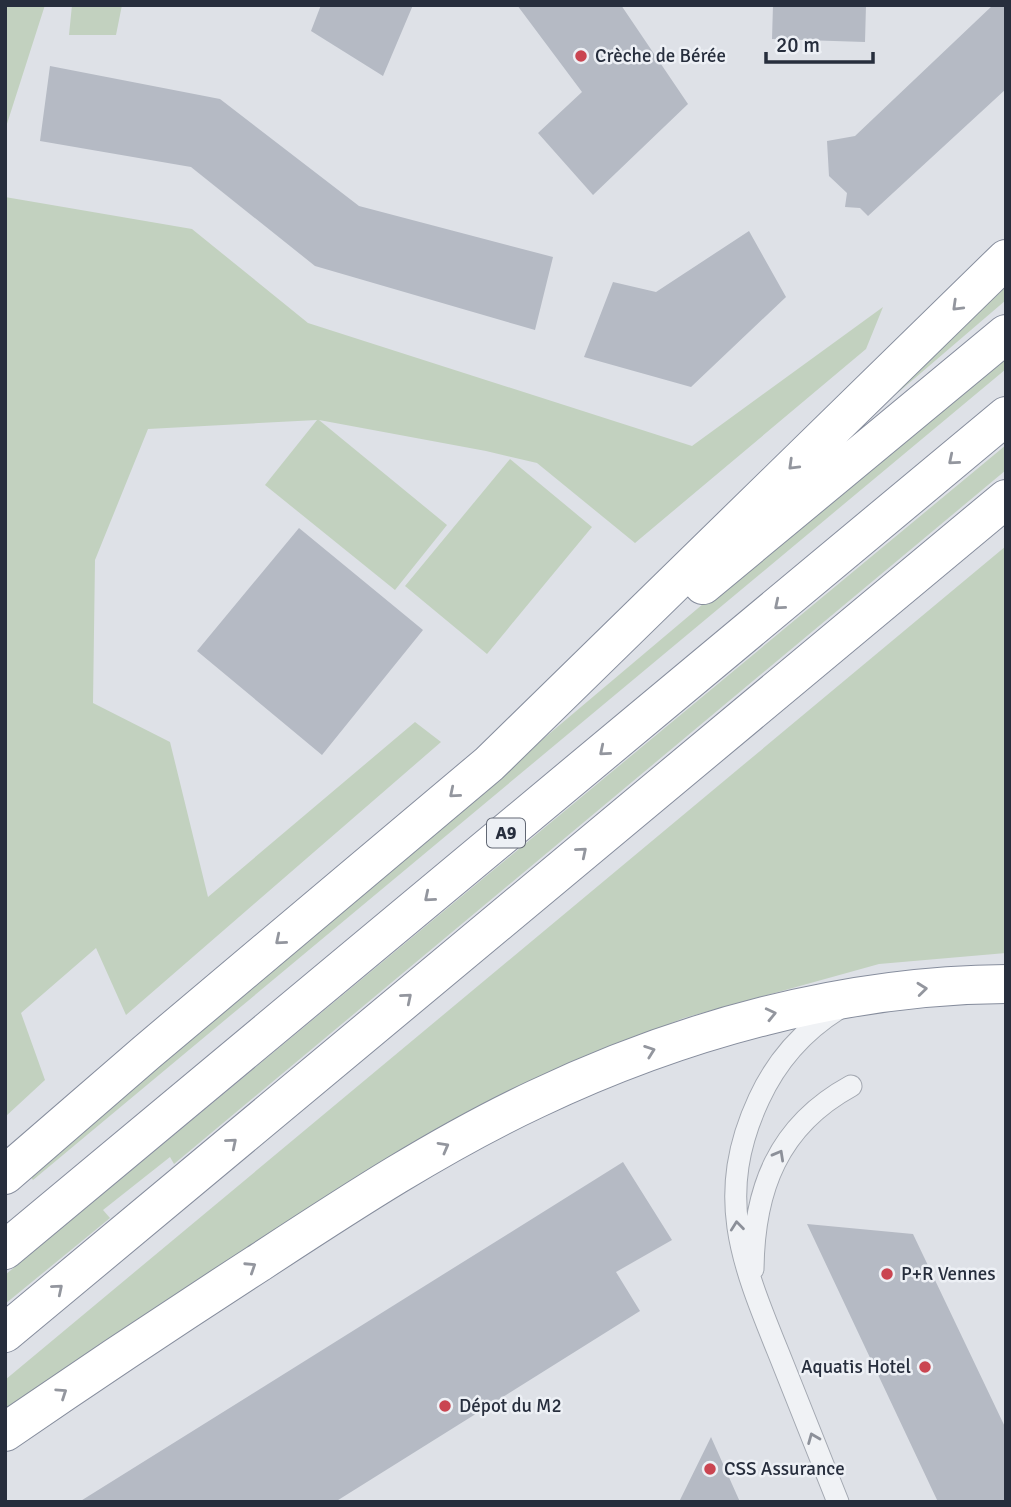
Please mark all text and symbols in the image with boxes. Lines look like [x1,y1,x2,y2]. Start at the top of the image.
scale bar [766,21,873,65]
text: 20 m [776,32,820,58]
place label: Crèche de Bérée [595,44,726,68]
marker: Crèche de Bérée [573,48,589,64]
one-way arrow [952,298,965,311]
one-way arrow [949,451,961,464]
one-way arrow [789,457,802,470]
one-way arrow [774,597,787,609]
one-way arrow [599,743,612,755]
one-way arrow [449,785,462,797]
road number: A9 [487,818,525,848]
one-way arrow [574,848,587,860]
one-way arrow [425,888,437,901]
one-way arrow [275,932,288,944]
one-way arrow [917,982,928,997]
one-way arrow [399,994,412,1006]
one-way arrow [765,1008,777,1023]
one-way arrow [644,1045,656,1059]
one-way arrow [225,1139,237,1152]
one-way arrow [437,1142,450,1155]
one-way arrow [771,1149,784,1162]
one-way arrow [730,1220,745,1232]
place label: P+R Vennes [901,1262,996,1286]
one-way arrow [243,1263,256,1276]
marker: P+R Vennes [879,1266,895,1282]
one-way arrow [49,1285,62,1297]
place label: Aquatis Hotel [801,1355,911,1379]
marker: Aquatis Hotel [917,1359,933,1375]
one-way arrow [54,1389,67,1402]
place label: Dépot du M2 [459,1394,562,1418]
marker: Dépot du M2 [437,1398,453,1414]
one-way arrow [807,1433,821,1445]
place label: CSS Assurance [724,1457,845,1481]
marker: CSS Assurance [702,1461,718,1477]

